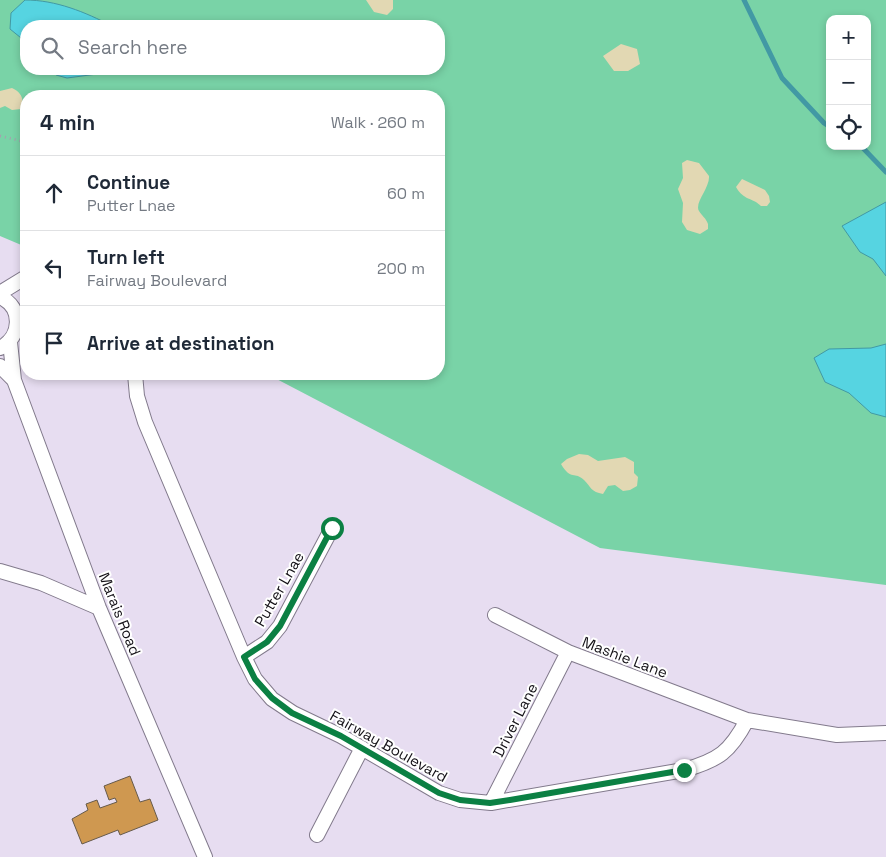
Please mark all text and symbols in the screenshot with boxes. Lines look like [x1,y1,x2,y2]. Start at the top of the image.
map controls [826,15,871,150]
button: + [826,15,871,60]
search box [20,20,445,75]
icon: search [38,34,66,62]
text: Search here [78,35,188,60]
button: − [826,60,871,105]
button: locate [826,105,871,150]
text: 4 min [40,109,95,136]
text: Walk · 260 m [331,112,425,133]
text: Continue [87,170,170,195]
icon: ahead [40,179,68,207]
text: 60 m [387,183,425,204]
text: Putter Lnae [87,195,176,216]
text: Turn left [87,245,165,270]
icon: left [40,254,68,282]
text: 200 m [377,258,425,279]
text: Fairway Boulevard [87,270,227,291]
icon: arrive [40,329,68,357]
text: Arrive at destination [87,331,275,356]
route start [321,517,344,540]
street label: Putter Lnae [250,548,308,630]
street label: Marais Road [95,570,145,658]
street label: Mashie Lane [580,632,670,682]
street label: Driver Lane [488,680,542,760]
street label: Fairway Boulevard [327,706,451,786]
route end [673,759,696,782]

